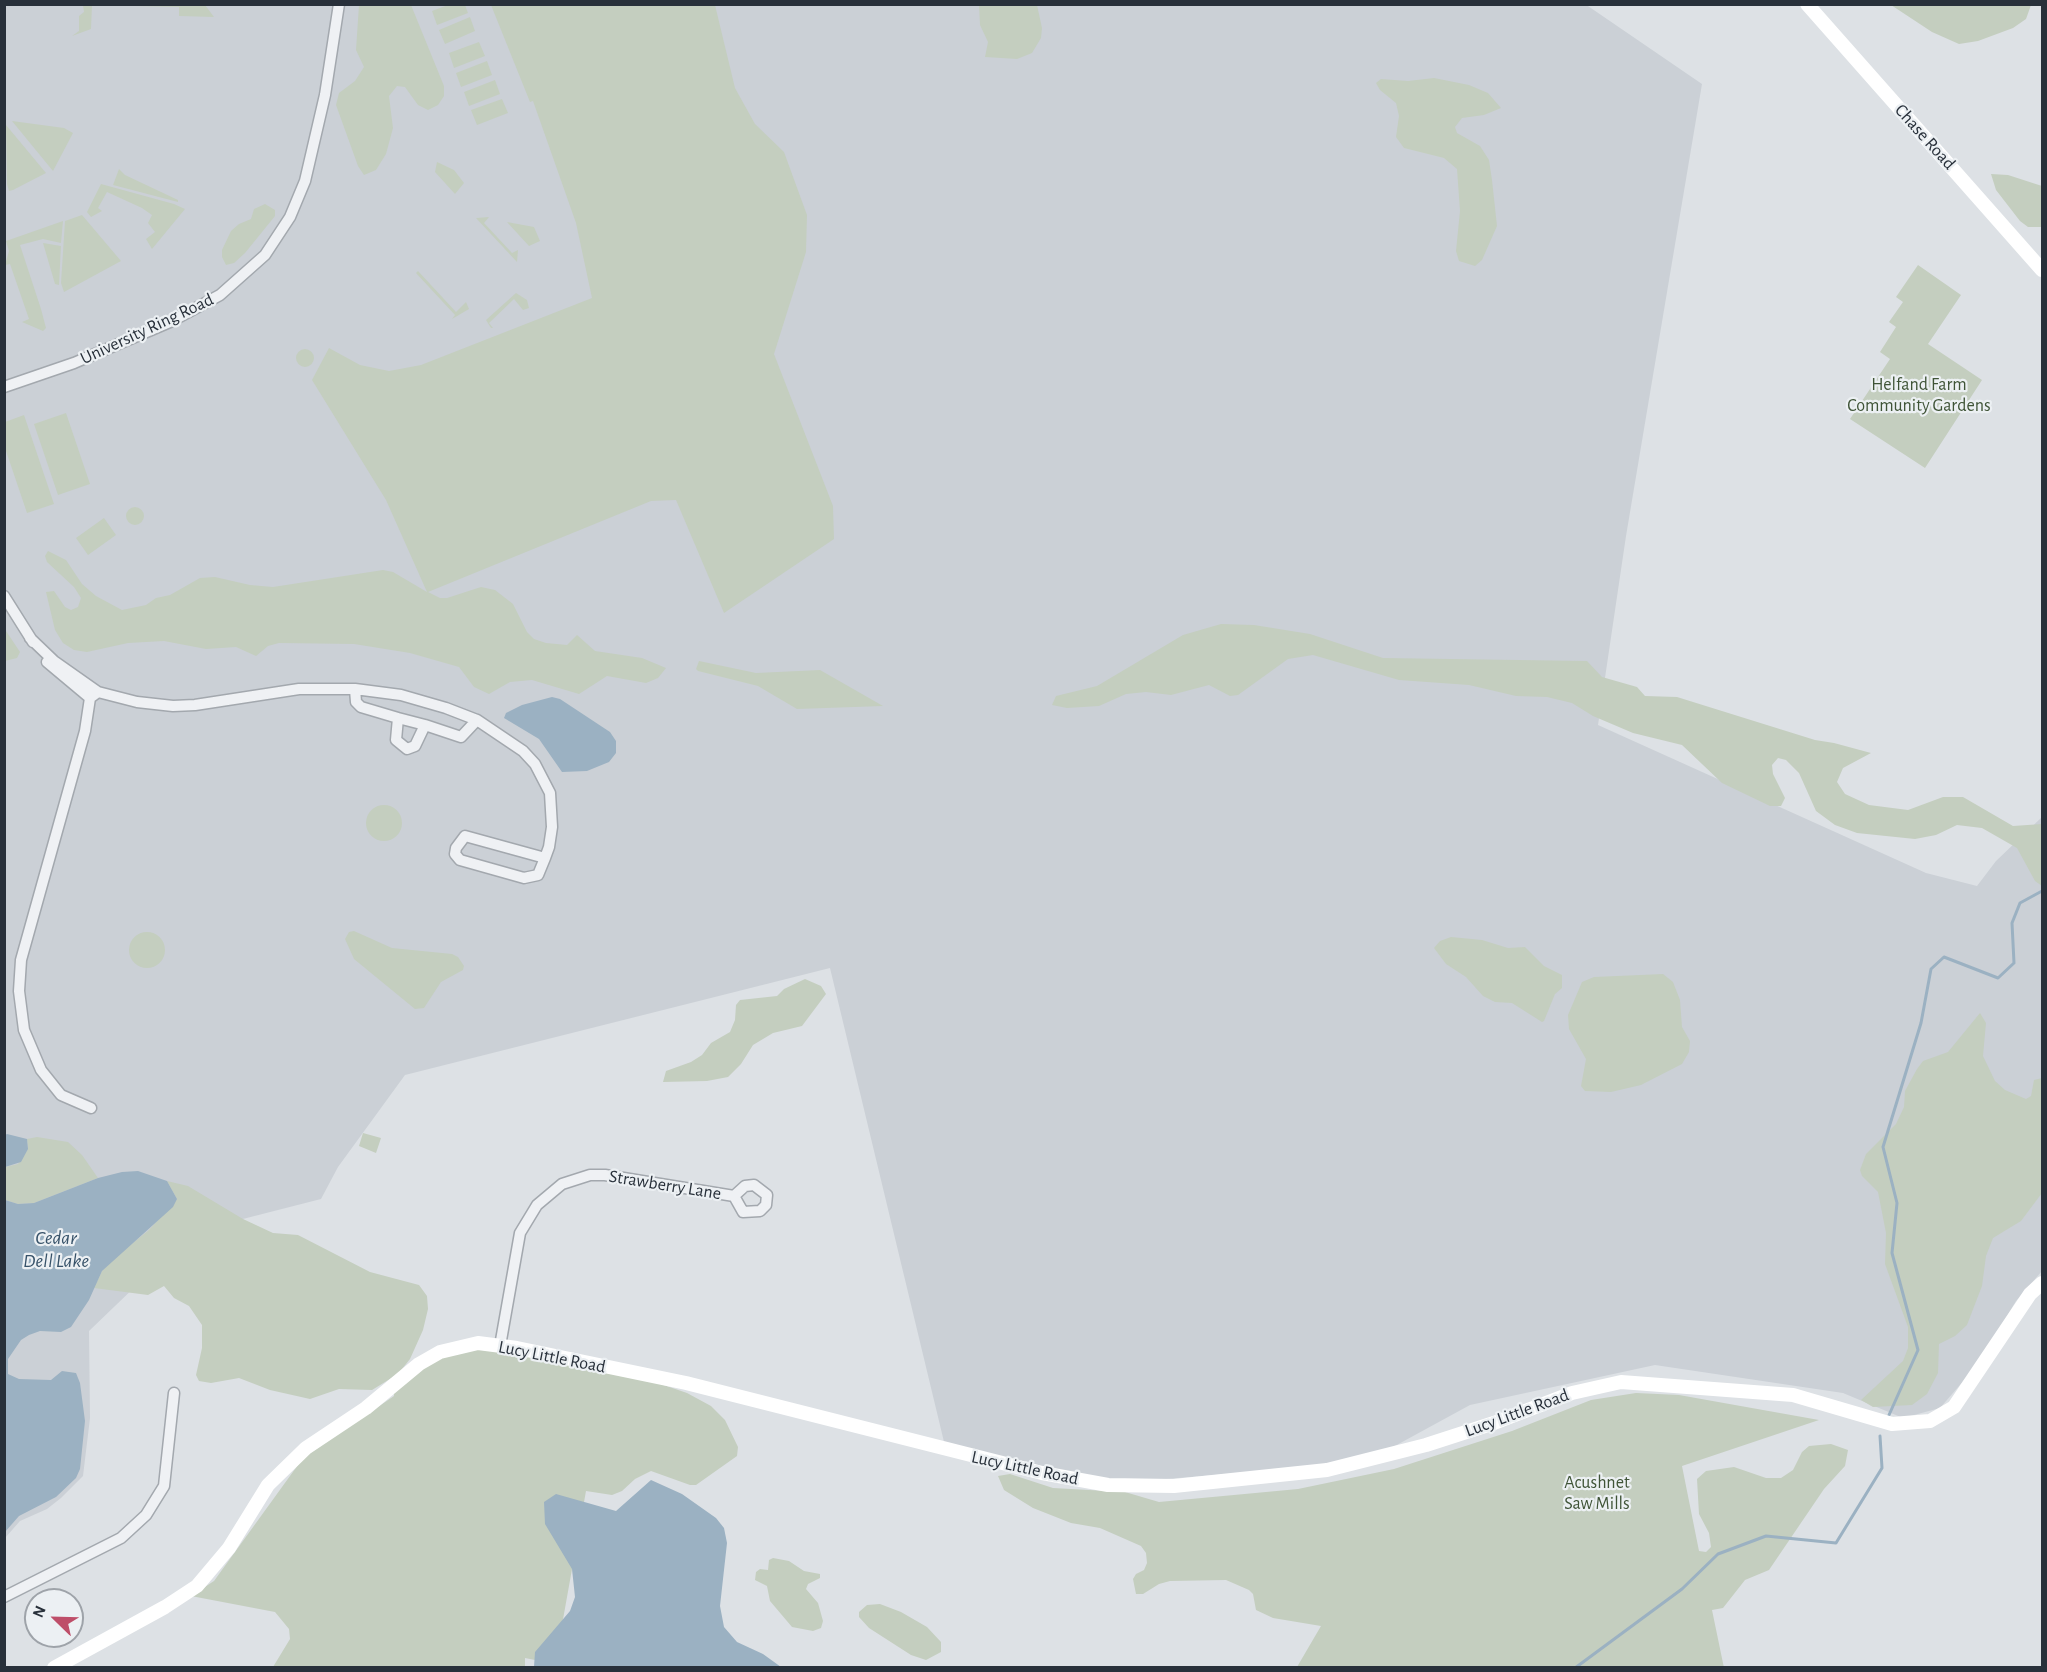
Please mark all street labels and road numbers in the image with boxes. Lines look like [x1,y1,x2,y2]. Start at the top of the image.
street label: Chase Road [1890,100,1960,174]
street label: University Ring Road [77,289,217,369]
street label: Strawberry Lane [607,1165,723,1205]
street label: Lucy Little Road [496,1336,608,1378]
street label: Lucy Little Road [1462,1384,1572,1442]
street label: Lucy Little Road [969,1446,1081,1490]

